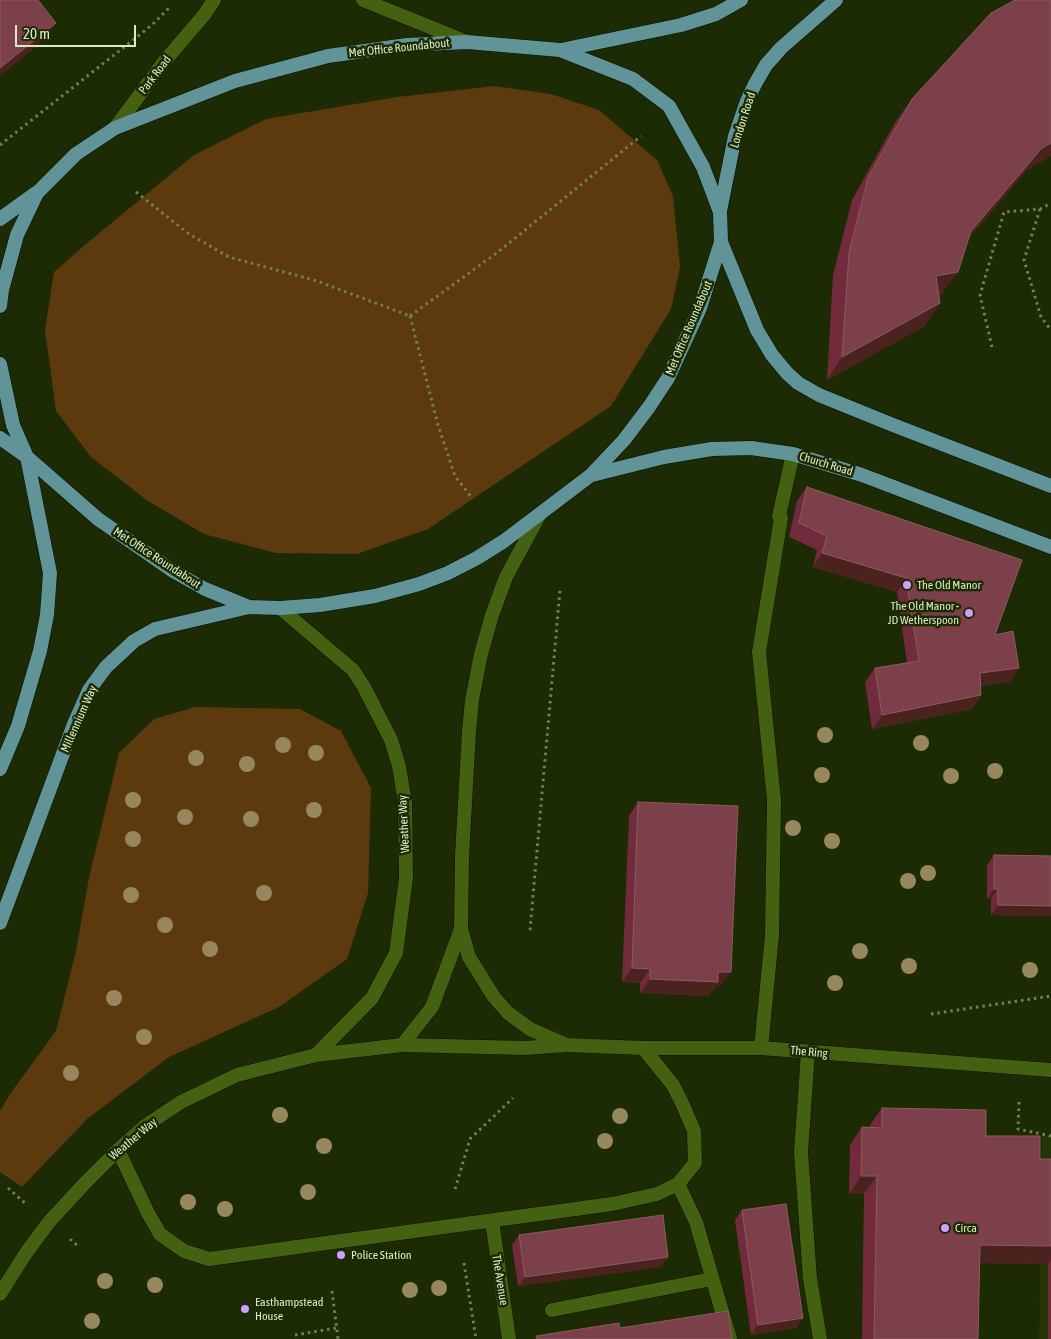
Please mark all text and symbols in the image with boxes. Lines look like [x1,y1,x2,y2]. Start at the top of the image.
scale bar [18,15,139,47]
text: 20 m [23,25,50,42]
street label: Met Office Roundabout [348,36,450,60]
street label: Park Road [136,53,174,97]
street label: London Road [727,90,759,150]
street label: Met Office Roundabout [663,278,715,378]
street label: Church Road [797,449,855,479]
street label: Met Office Roundabout [111,524,203,592]
place label: The Old Manor [917,578,981,592]
marker: The Old Manor [901,579,913,591]
place label: The Old Manor - JD Wetherspoon [888,599,959,627]
marker: The Old Manor - JD Wetherspoon [963,607,975,619]
street label: Millennium Way [58,683,100,755]
street label: Weather Way [395,795,413,853]
street label: The Ring [790,1043,828,1061]
street label: Weather Way [106,1115,160,1163]
place label: Circa [955,1221,977,1235]
marker: Circa [939,1222,951,1234]
place label: Police Station [351,1248,412,1262]
marker: Police Station [335,1249,347,1261]
street label: The Avenue [489,1254,511,1306]
place label: Easthampstead House [255,1295,323,1323]
marker: Easthampstead House [239,1303,251,1315]

